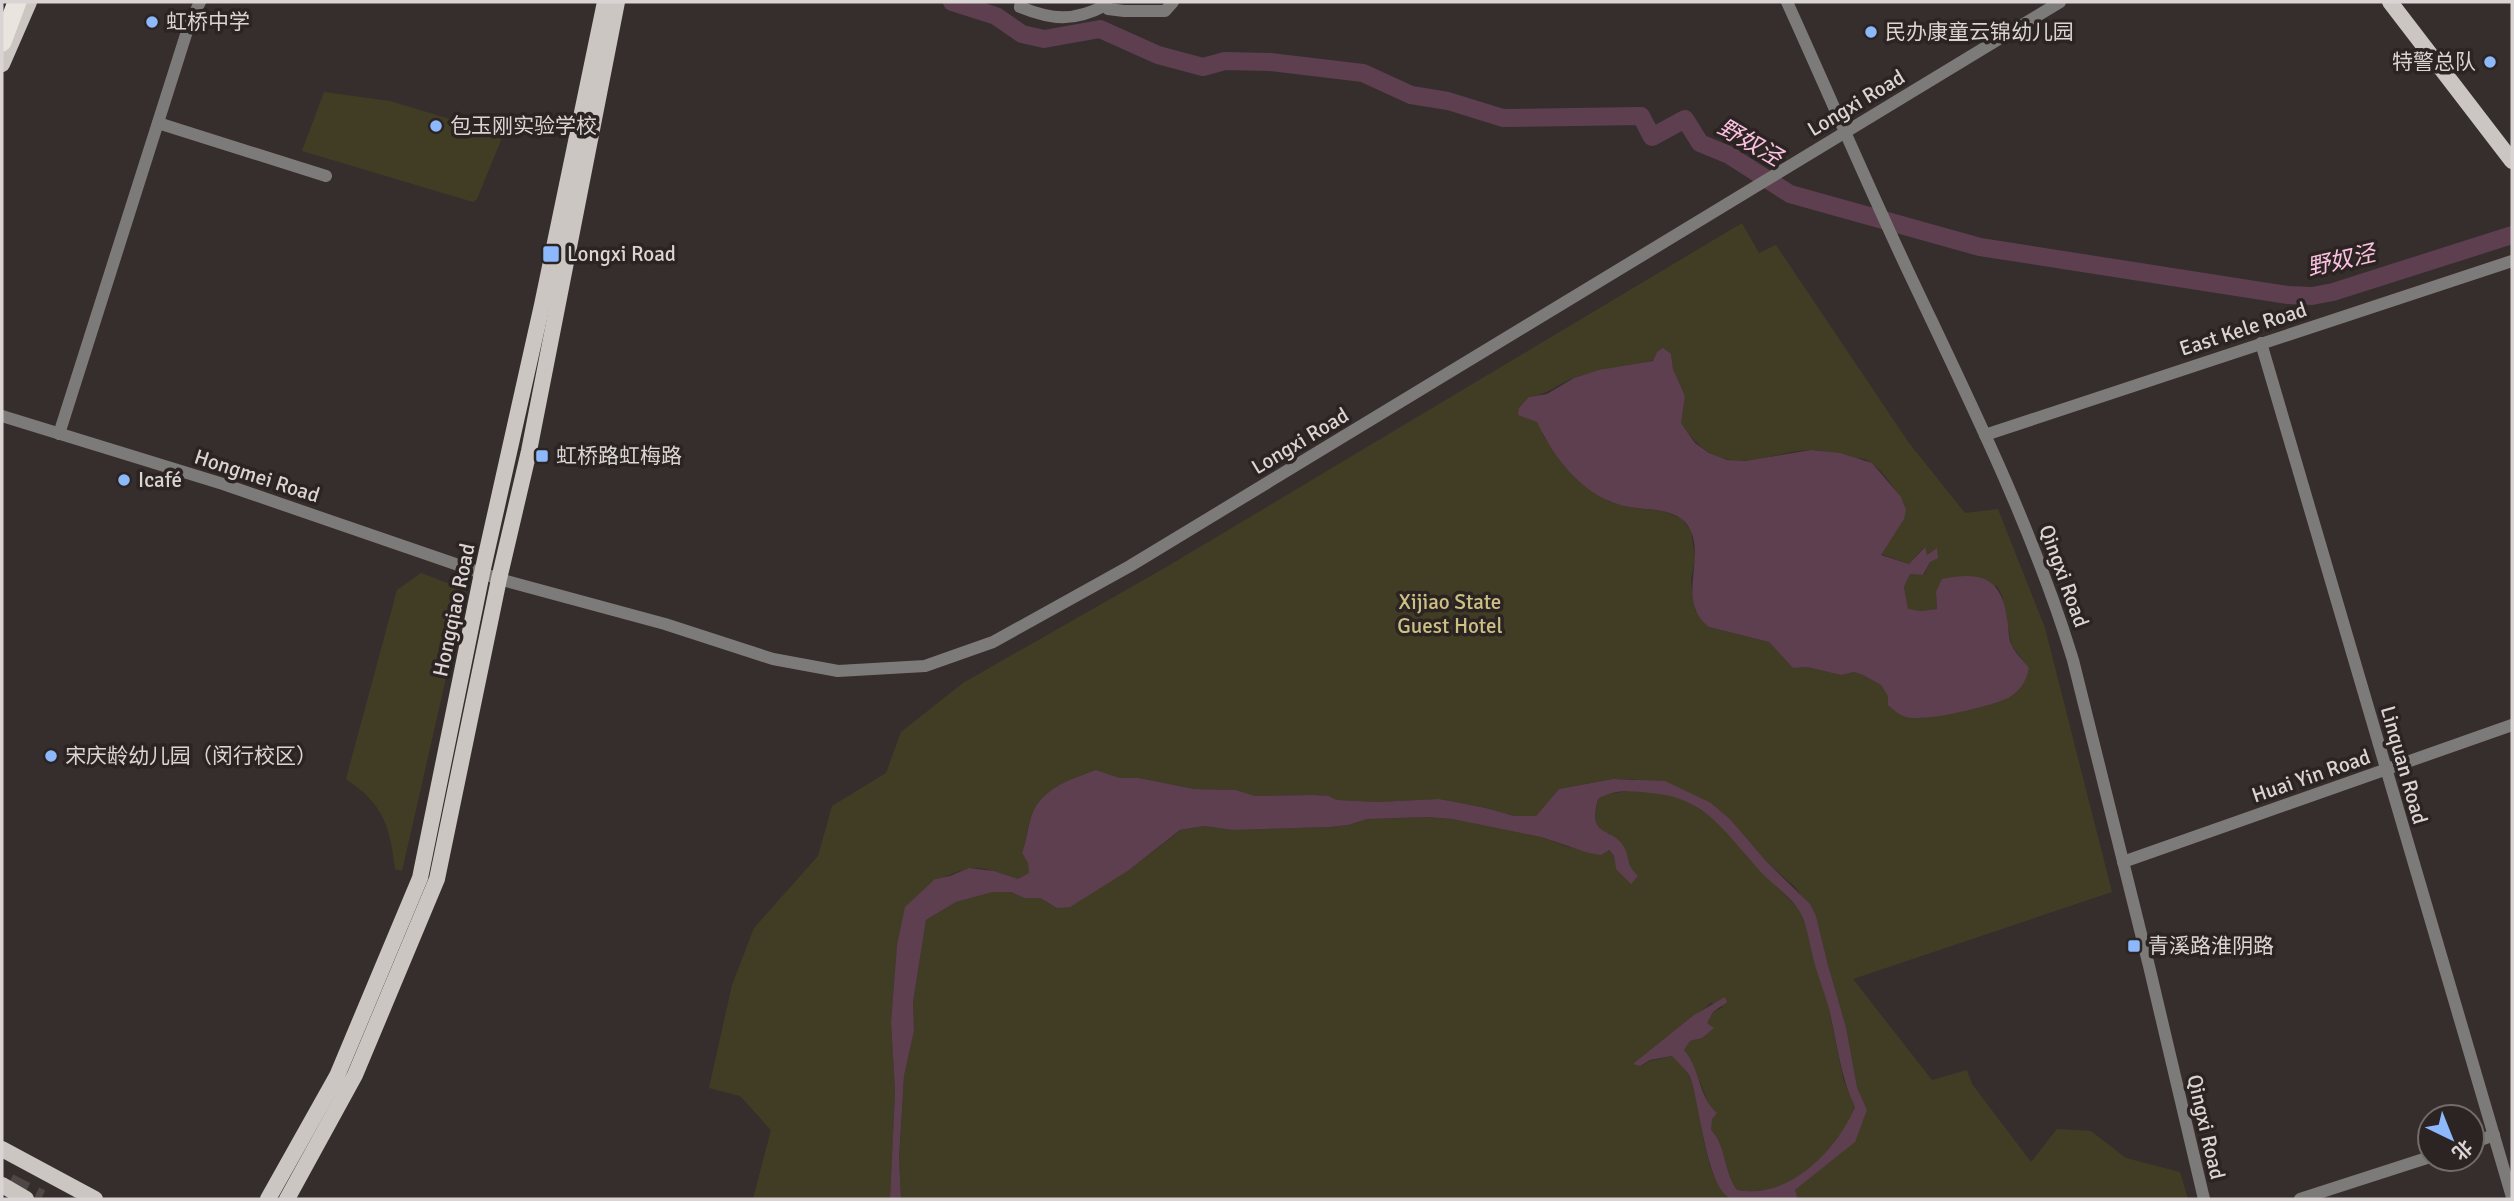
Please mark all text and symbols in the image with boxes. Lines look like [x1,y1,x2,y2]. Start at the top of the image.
place label: 虹桥中学 [166,9,250,35]
marker: 虹桥中学 [144,14,160,30]
place label: 民办康童云锦幼儿园 [1885,19,2074,45]
marker: 民办康童云锦幼儿园 [1863,24,1879,40]
place label: 特警总队 [2392,49,2476,75]
marker: 特警总队 [2482,54,2498,70]
street label: Longxi Road [1803,64,1909,142]
place label: 包玉刚实验学校 [450,113,597,139]
water label: 野奴泾 [1713,113,1789,173]
marker: 包玉刚实验学校 [428,118,444,134]
water label: 野奴泾 [2304,238,2380,282]
place label: Longxi Road [567,241,676,267]
marker: Longxi Road [541,244,561,264]
street label: East Kele Road [2176,296,2310,362]
street label: Longxi Road [1247,402,1353,480]
place label: 虹桥路虹梅路 [556,443,682,469]
street label: Hongmei Road [191,444,323,508]
marker: 虹桥路虹梅路 [534,448,550,464]
place label: Icafé [138,467,182,493]
marker: Icafé [116,472,132,488]
street label: Qingxi Road [2033,521,2095,631]
street label: Hongqiao Road [427,541,481,679]
park label: Xijiao State Guest Hotel [1397,589,1503,639]
street label: Linquan Road [2375,703,2433,827]
place label: 宋庆龄幼儿园（闵行校区） [65,743,317,769]
street label: Huai Yin Road [2248,744,2374,808]
marker: 宋庆龄幼儿园（闵行校区） [43,748,59,764]
place label: 青溪路淮阴路 [2148,933,2274,959]
marker: 青溪路淮阴路 [2126,938,2142,954]
street label: Qingxi Road [2181,1072,2231,1182]
north arrow [2416,1103,2486,1173]
text: 北 [2447,1134,2477,1165]

